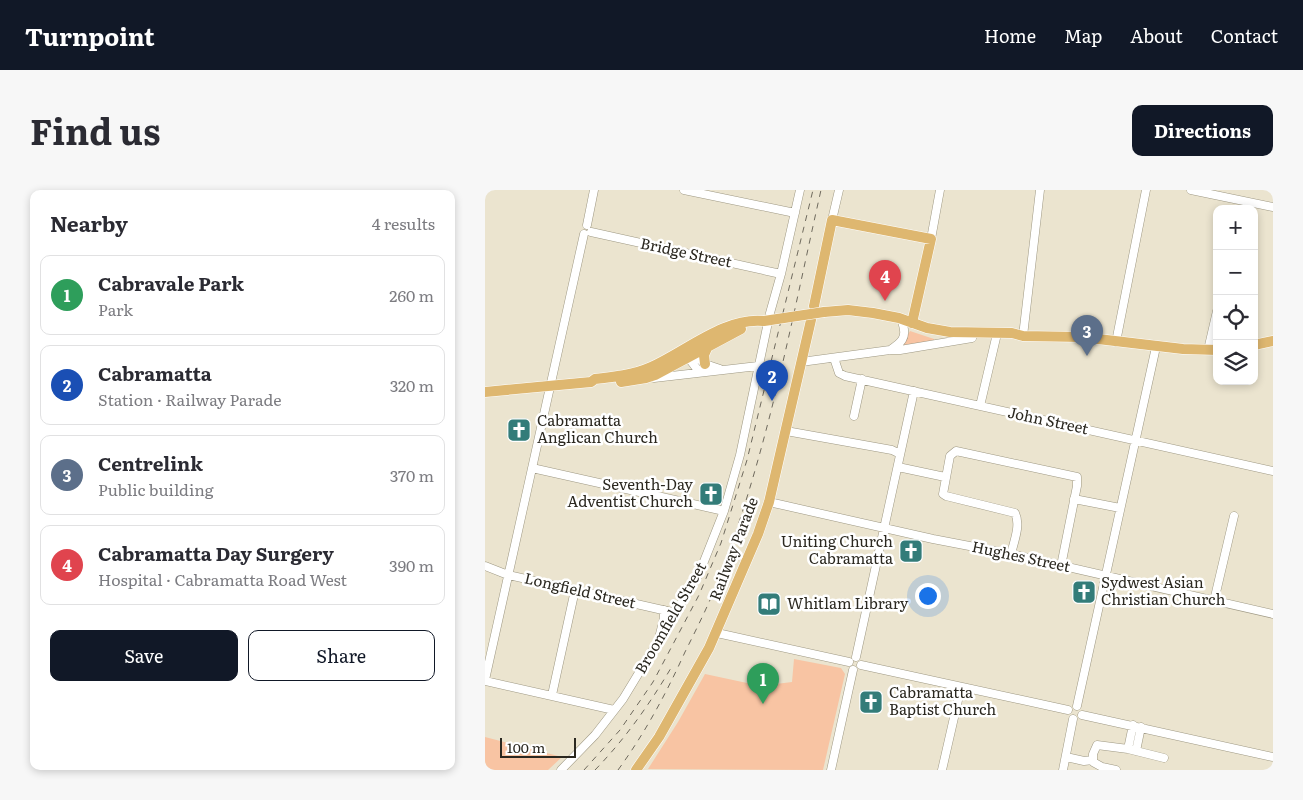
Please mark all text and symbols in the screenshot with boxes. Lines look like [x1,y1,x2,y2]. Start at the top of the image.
text: Turnpoint [25,18,155,53]
text: Home [984,22,1036,49]
text: Map [1064,22,1102,49]
text: About [1130,22,1183,49]
text: Contact [1211,22,1278,49]
text: Find us [30,104,160,156]
button: Directions [1132,105,1273,156]
map controls [1213,205,1258,385]
button: + [1213,205,1258,250]
text: Nearby [50,207,128,238]
text: 4 results [372,211,435,235]
street label: Bridge Street [638,231,734,272]
button: − [1213,250,1258,295]
pin: 4 [869,260,901,301]
text: Cabravale Park [98,269,244,297]
text: 1 [64,283,70,307]
text: 260 m [389,283,434,307]
button: locate [1213,295,1258,340]
text: Park [98,297,133,321]
pin: 3 [1071,315,1103,356]
button: layers [1213,340,1258,385]
text: Cabramatta [98,359,212,387]
pin: 2 [756,360,788,401]
text: 2 [63,373,71,397]
text: 320 m [390,373,434,397]
text: Station · Railway Parade [98,387,282,411]
street label: John Street [1006,400,1091,439]
place label: Cabramatta Anglican Church [537,408,658,448]
church icon: Cabramatta Anglican Church [506,417,532,443]
text: Centrelink [98,449,203,477]
text: 3 [63,463,71,487]
text: 370 m [390,463,434,487]
place label: Seventh-Day Adventist Church [567,472,693,512]
text: Public building [98,477,214,501]
church icon: Seventh-Day Adventist Church [698,481,724,507]
street label: Railway Parade [702,493,763,603]
place label: Uniting Church Cabramatta [781,529,894,569]
street label: Hughes Street [970,534,1073,577]
church icon: Uniting Church Cabramatta [898,538,924,564]
text: Cabramatta Day Surgery [98,539,334,567]
text: 4 [62,553,72,577]
text: 390 m [389,553,434,577]
street label: Broomfield Street [628,557,711,678]
street label: Longfield Street [522,566,638,614]
text: Hospital · Cabramatta Road West [98,567,347,591]
place label: Sydwest Asian Christian Church [1101,570,1225,610]
church icon: Sydwest Asian Christian Church [1071,579,1097,605]
your location [915,583,941,609]
library icon: Whitlam Library [756,591,782,617]
place label: Whitlam Library [787,591,909,614]
button: Save [50,630,238,681]
button: Share [248,630,435,681]
pin: 1 [747,663,779,704]
place label: Cabramatta Baptist Church [889,680,996,720]
church icon: Cabramatta Baptist Church [858,689,884,715]
scale bar [500,735,576,758]
text: 100 m [507,737,545,757]

